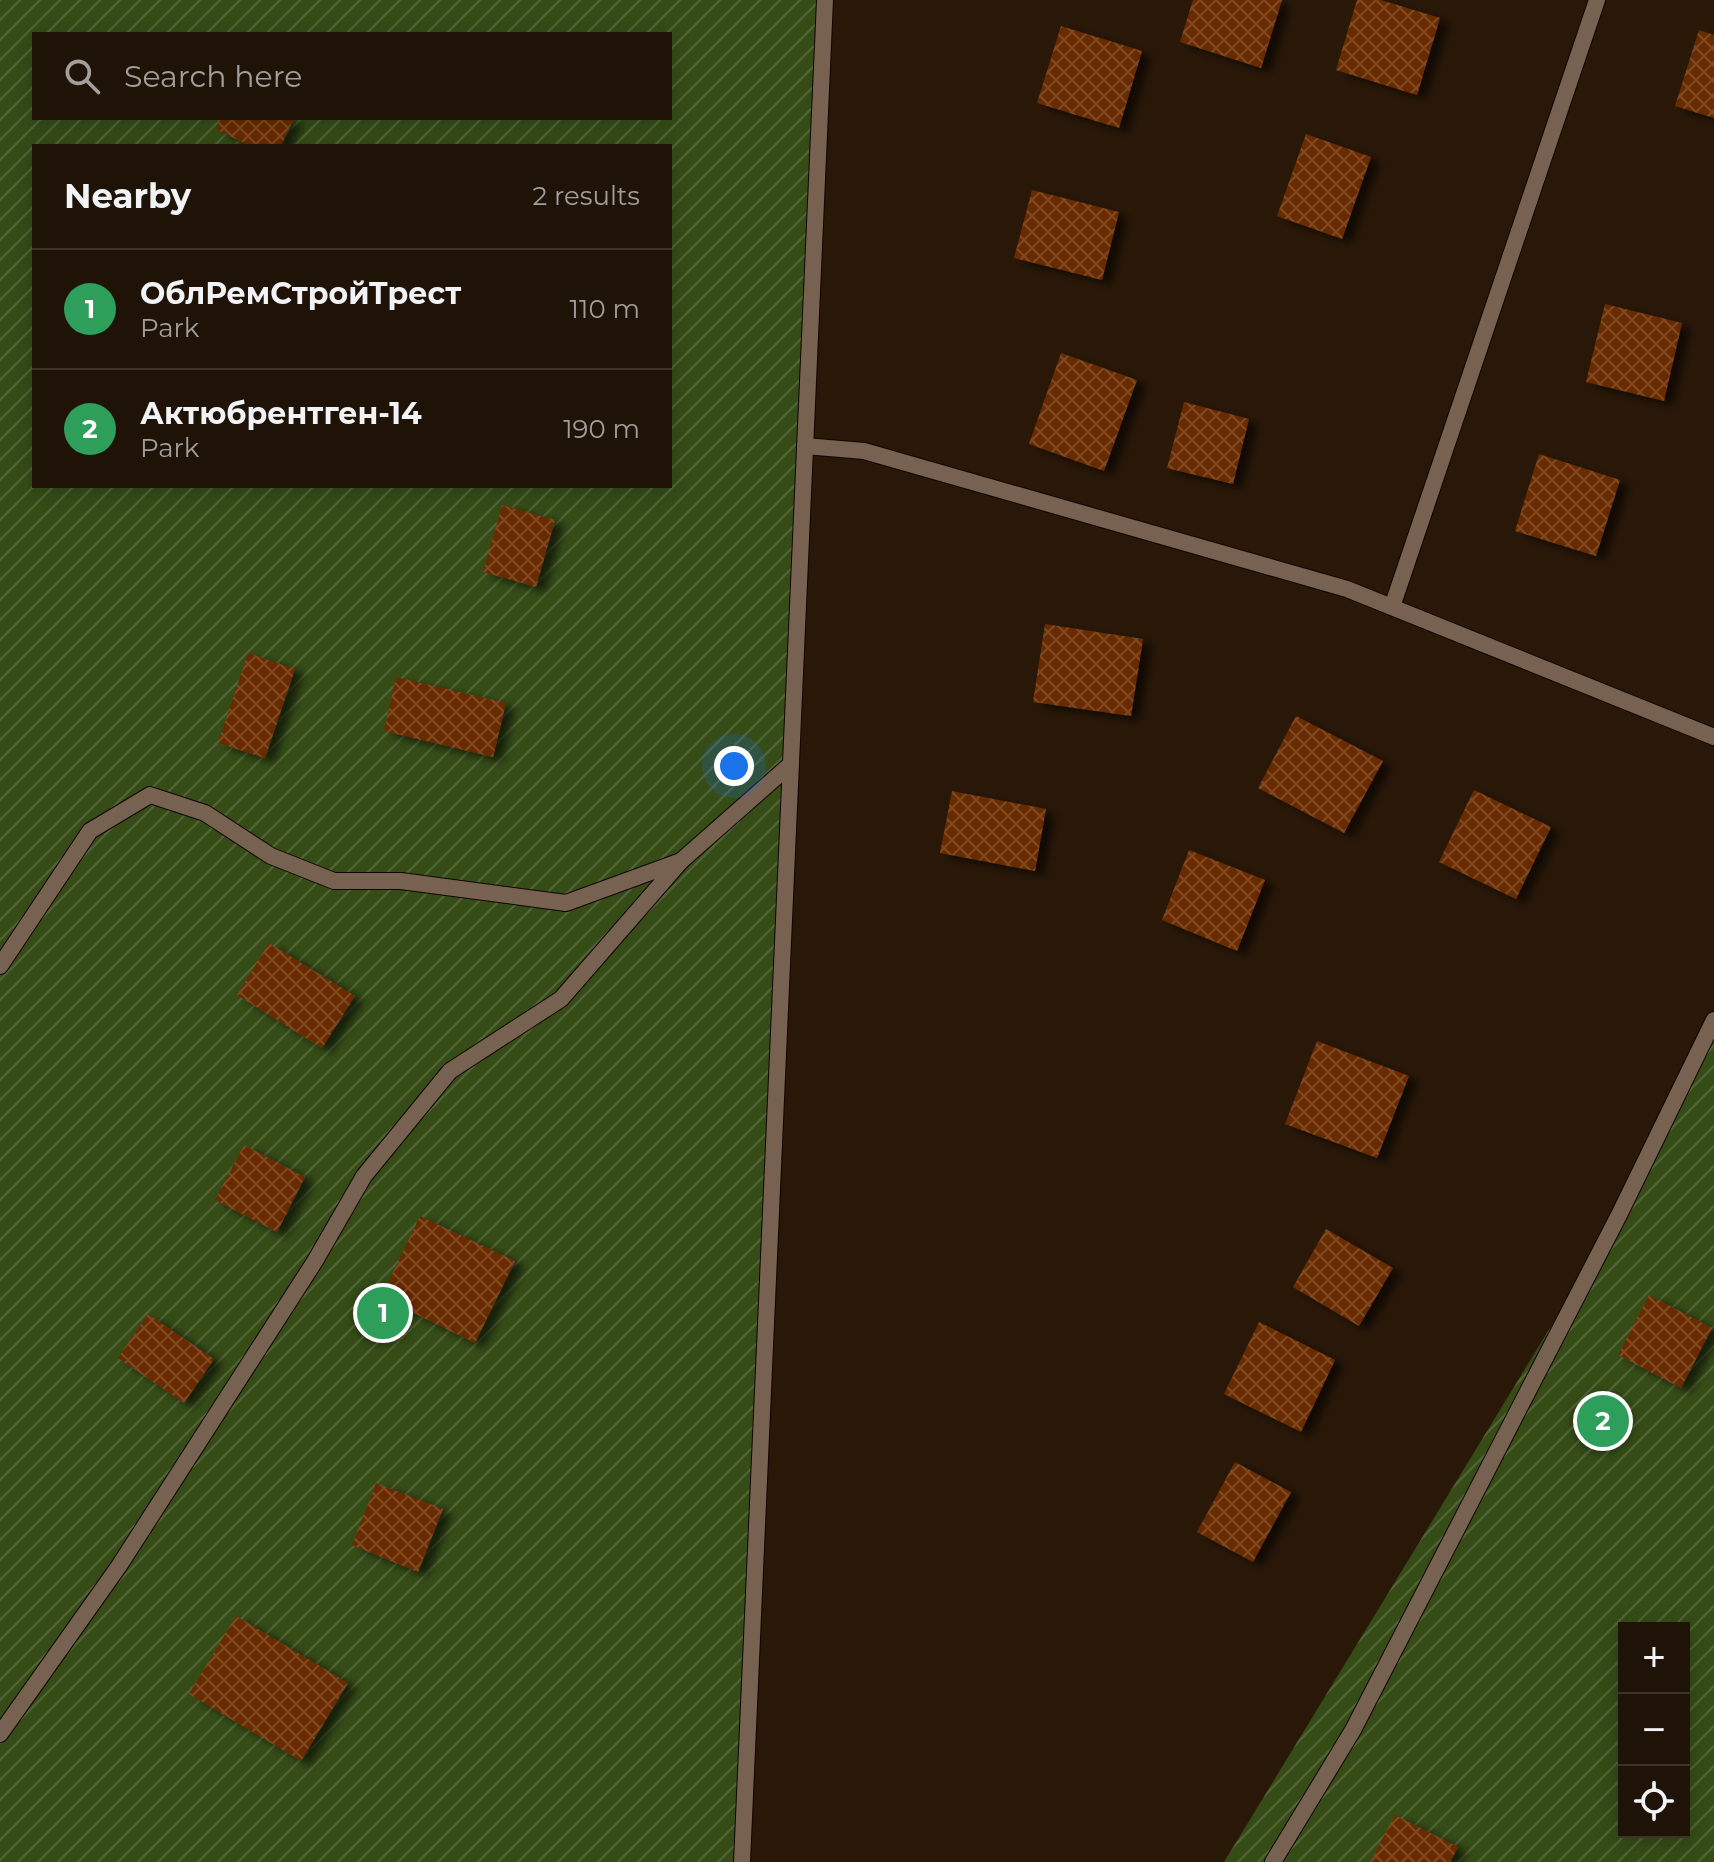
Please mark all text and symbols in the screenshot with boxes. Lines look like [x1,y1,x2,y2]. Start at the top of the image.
search box [32,32,672,120]
icon: search [60,54,104,98]
text: Search here [124,58,302,95]
text: Nearby [64,175,191,217]
text: 2 results [532,180,640,212]
text: ОблРемСтройТрест [140,275,461,312]
text: 1 [85,293,95,325]
text: 110 m [570,293,640,325]
text: Park [140,312,199,344]
text: Актюбрентген-14 [140,395,422,432]
text: 2 [82,413,98,445]
text: 190 m [563,413,640,445]
text: Park [140,432,199,464]
your location [714,746,754,786]
pin: 1 [357,1283,409,1343]
pin: 2 [1577,1391,1629,1451]
map controls [1618,1622,1690,1838]
button: + [1618,1622,1690,1694]
button: − [1618,1694,1690,1766]
button: locate [1618,1766,1690,1838]

